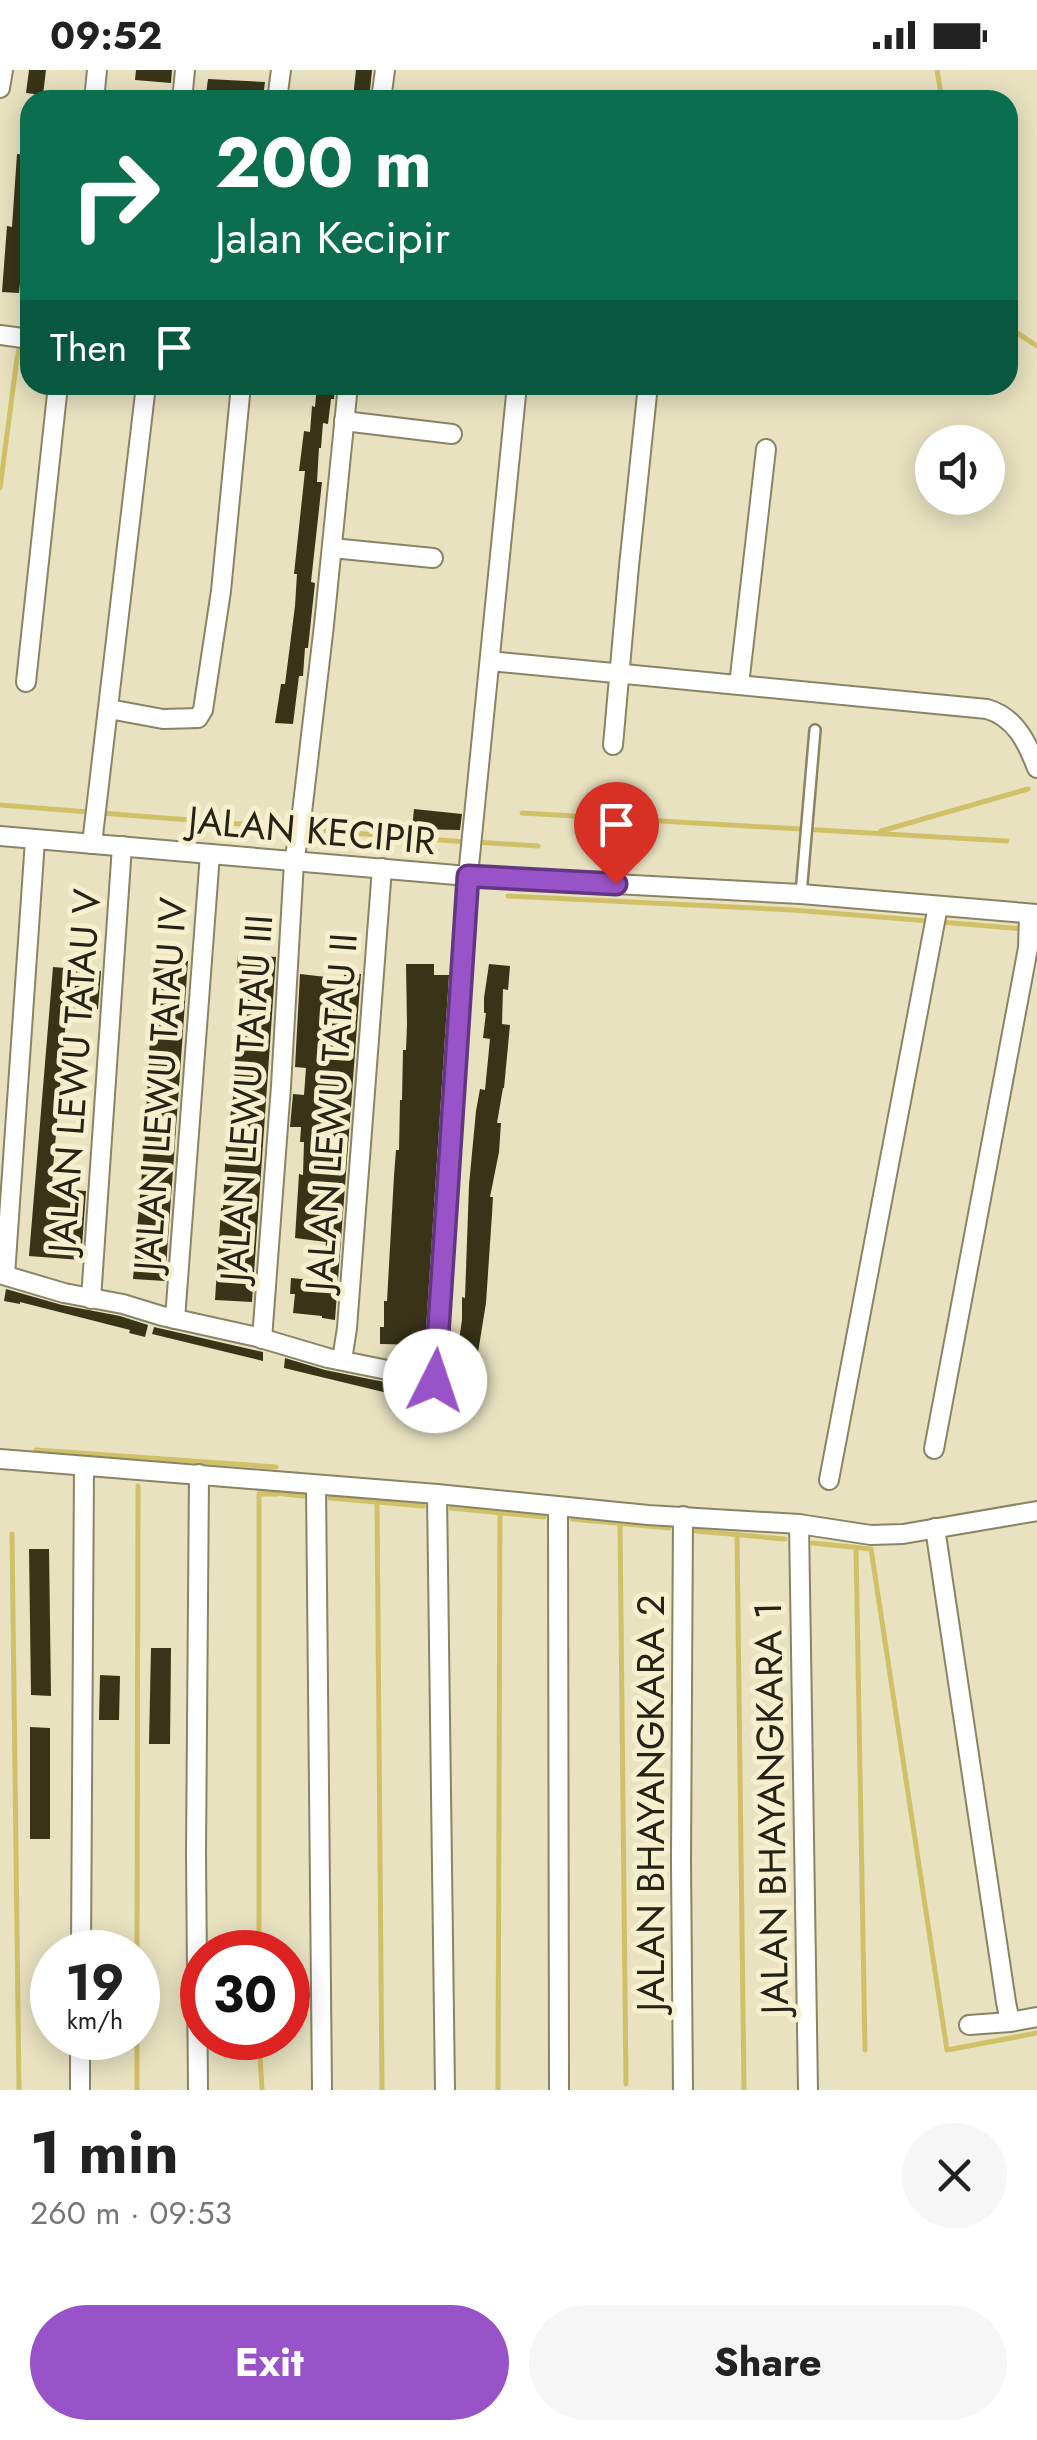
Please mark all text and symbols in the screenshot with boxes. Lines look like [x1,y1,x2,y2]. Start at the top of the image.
text: 09:52 [50,8,162,63]
text: 200 m [215,112,432,213]
icon: right [50,130,180,260]
text: Jalan Kecipir [215,205,450,270]
text: Then [50,320,127,375]
icon: arrive [147,320,202,375]
map controls [915,425,1005,515]
button: sound [915,425,1005,515]
pin [574,782,659,885]
street label: JALAN KECIPIR [181,791,438,868]
icon: arrive [589,797,644,852]
street label: JALAN LEWU TATAU V [33,887,114,1260]
street label: JALAN LEWU TATAU IV [119,896,200,1277]
street label: JALAN LEWU TATAU III [205,913,286,1288]
street label: JALAN LEWU TATAU II [291,931,371,1298]
position arrow [383,1329,487,1433]
street label: JALAN BHAYANGKARA 2 [623,1595,678,2016]
street label: JALAN BHAYANGKARA 1 [740,1602,802,2019]
speed limit sign: 30 [180,1930,310,2060]
text: 19 [66,1946,124,2019]
text: km/h [67,2002,123,2038]
text: 1 min [30,2109,179,2196]
button: close [902,2123,1007,2228]
text: 260 m · 09:53 [30,2190,232,2236]
button: Exit [30,2305,509,2420]
button: Share [529,2305,1007,2420]

